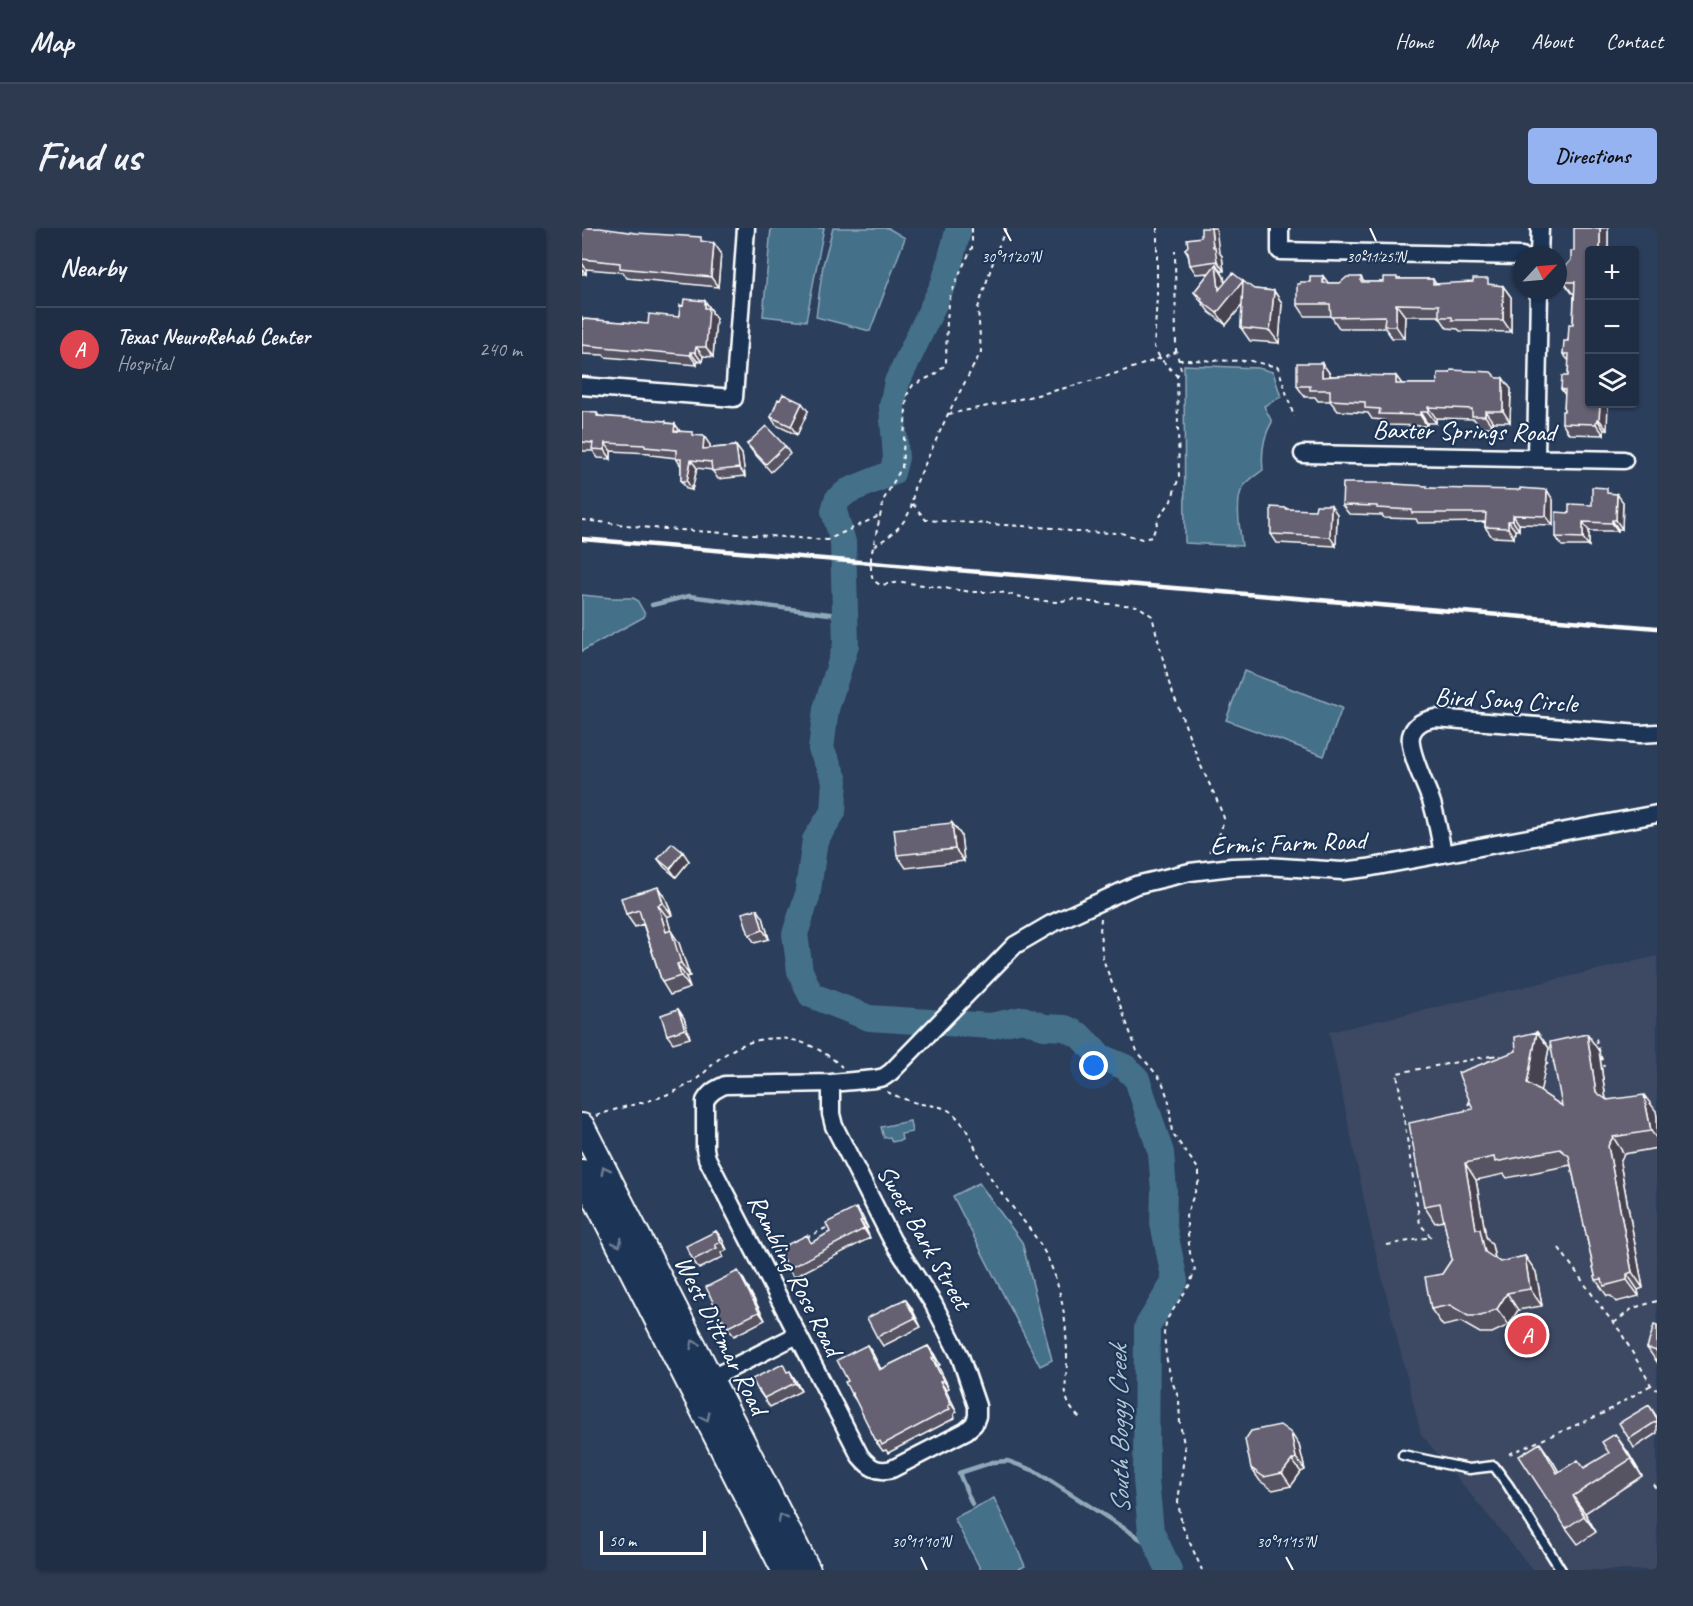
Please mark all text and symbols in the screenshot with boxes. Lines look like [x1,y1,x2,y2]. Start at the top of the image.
text: Map [30,24,73,59]
text: Home [1395,28,1433,54]
text: Map [1466,28,1498,54]
text: About [1531,28,1573,54]
text: Contact [1606,28,1663,54]
button: Directions [1528,128,1657,184]
text: Find us [36,130,141,183]
north arrow [1513,246,1567,300]
map controls [1585,246,1639,408]
button: + [1585,246,1639,300]
text: 30°11'20"N [981,248,1044,267]
text: 30°11'25"N [1346,248,1409,267]
text: Nearby [60,251,125,284]
button: − [1585,300,1639,354]
text: Texas NeuroRehab Center [117,323,310,351]
text: A [74,337,85,362]
text: 240 m [479,337,522,362]
text: Hospital [117,351,172,376]
button: layers [1585,354,1639,408]
street label: Baxter Springs Road [1372,413,1559,449]
street label: Bird Song Circle [1434,680,1581,720]
street label: Ermis Farm Road [1210,824,1370,862]
your location [1079,1051,1108,1080]
street label: Sweet Bark Street [869,1159,980,1317]
one-way arrow [601,1166,612,1176]
street label: Rambling Rose Road [740,1189,852,1365]
one-way arrow [611,1236,623,1247]
street label: West Dittmar Road [667,1250,777,1423]
pin: A [1508,1312,1546,1358]
one-way arrow [689,1339,701,1350]
water label: South Boggy Creek [1100,1340,1137,1515]
one-way arrow [699,1410,711,1421]
one-way arrow [777,1513,789,1524]
scale bar [600,1528,706,1556]
text: 50 m [609,1531,636,1551]
text: 30°11'10"N [891,1533,954,1552]
text: 30°11'15"N [1256,1533,1319,1552]

